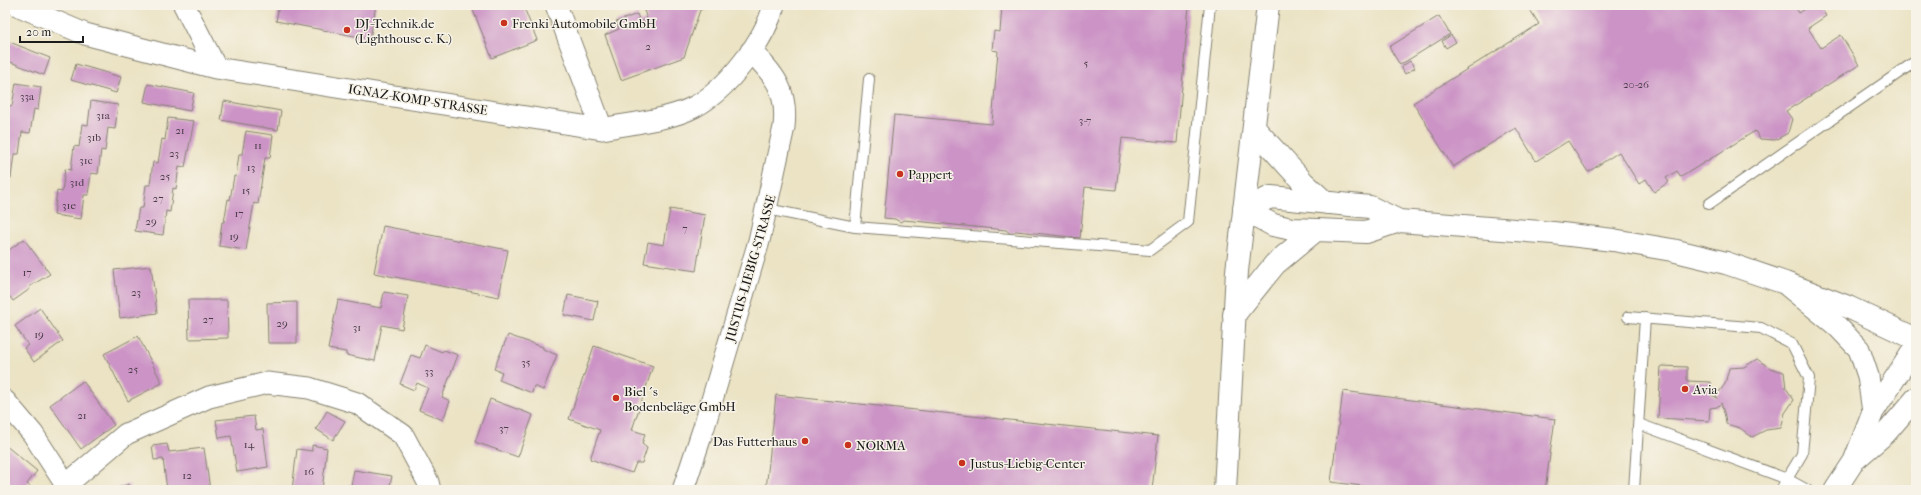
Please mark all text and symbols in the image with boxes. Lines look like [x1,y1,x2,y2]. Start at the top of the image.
place label: DJ-Technik.de (Lighthouse e. K.) [355,16,452,46]
place label: Frenki Automobile GmbH [512,16,656,31]
scale bar [20,18,83,44]
marker: Frenki Automobile GmbH [499,18,509,28]
text: 20 m [26,25,51,39]
marker: DJ-Technik.de (Lighthouse e. K.) [342,25,352,35]
house number: 2 [645,40,651,53]
house number: 5 [1084,57,1089,70]
house number: 20-26 [1623,78,1649,91]
street label: IGNAZ-KOMP-STRASSE [347,81,489,118]
house number: 33a [20,90,35,103]
house number: 31a [96,109,111,122]
house number: 3-7 [1079,114,1091,127]
house number: 21 [175,124,185,137]
house number: 31b [87,131,101,144]
house number: 11 [254,139,262,152]
house number: 23 [169,147,179,160]
house number: 31c [79,154,93,167]
house number: 13 [247,161,255,174]
place label: Pappert [908,167,953,182]
marker: Pappert [895,169,905,179]
house number: 25 [160,170,170,183]
house number: 31d [70,176,85,189]
house number: 15 [242,184,251,197]
house number: 27 [153,192,163,205]
street label: JUSTUS-LIEBIG-STRASSE [722,193,779,344]
house number: 31e [62,199,76,212]
house number: 17 [234,207,244,220]
house number: 29 [145,215,157,228]
house number: 7 [682,222,688,235]
house number: 19 [229,230,239,243]
house number: 17 [22,266,32,279]
house number: 23 [131,286,141,299]
house number: 27 [203,313,213,326]
house number: 29 [276,317,288,330]
house number: 31 [353,321,361,334]
house number: 19 [34,328,44,341]
house number: 35 [521,356,531,369]
house number: 25 [128,363,138,376]
house number: 33 [424,365,434,378]
place label: Avia [1692,382,1719,397]
place label: Biel´s Bodenbeläge GmbH [624,384,736,414]
marker: Avia [1680,384,1690,394]
marker: Biel´s Bodenbeläge GmbH [611,393,621,403]
house number: 21 [77,409,87,422]
house number: 37 [499,422,509,435]
place label: Das Futterhaus [713,434,797,449]
marker: Das Futterhaus [800,436,810,446]
house number: 14 [244,438,255,451]
place label: NORMA [856,438,906,453]
marker: NORMA [843,440,853,450]
place label: Justus-Liebig-Center [969,456,1086,471]
marker: Justus-Liebig-Center [957,458,967,468]
house number: 16 [304,465,314,478]
house number: 12 [182,469,192,482]

